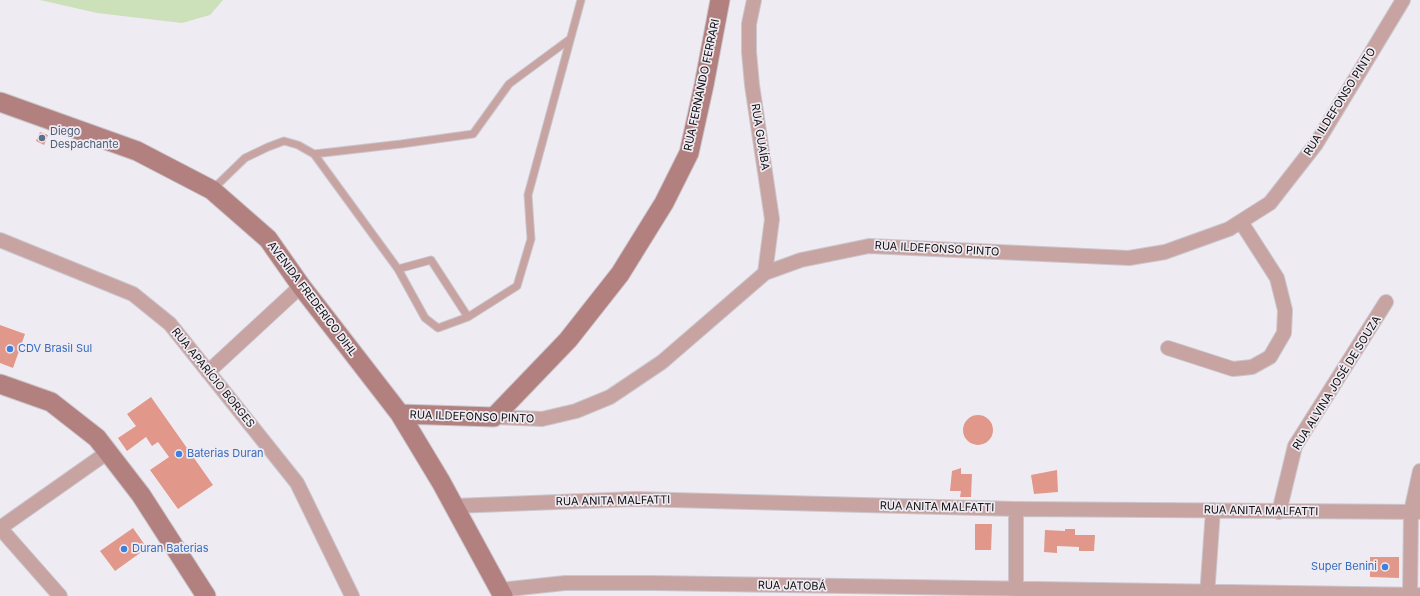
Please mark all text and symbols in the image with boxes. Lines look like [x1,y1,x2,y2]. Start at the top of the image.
street label: RUA FERNANDO FERRARI [682,18,722,152]
street label: RUA ILDEFONSO PINTO [1301,46,1379,158]
street label: RUA GUAÍBA [748,103,772,171]
place label: Diego Despachante [50,125,119,151]
marker: Diego Despachante [37,133,47,143]
street label: AVENIDA FREDERICO DIHL [265,239,359,359]
street label: RUA ILDEFONSO PINTO [874,239,1000,259]
street label: RUA ALVINA JOSÉ DE SOUZA [1290,314,1384,452]
street label: RUA APARÍCIO BORGES [169,326,257,430]
place label: CDV Brasil Sul [18,342,92,356]
marker: CDV Brasil Sul [5,344,15,354]
street label: RUA ILDEFONSO PINTO [409,408,535,426]
place label: Baterias Duran [187,447,264,461]
marker: Baterias Duran [174,449,184,459]
street label: RUA ANITA MALFATTI [556,493,670,509]
street label: RUA ANITA MALFATTI [880,499,994,515]
street label: RUA ANITA MALFATTI [1204,503,1318,519]
place label: Duran Baterias [132,542,209,556]
marker: Duran Baterias [119,544,129,554]
place label: Super Benini [1311,560,1377,574]
marker: Super Benini [1380,562,1390,572]
street label: RUA JATOBÁ [758,579,826,593]

